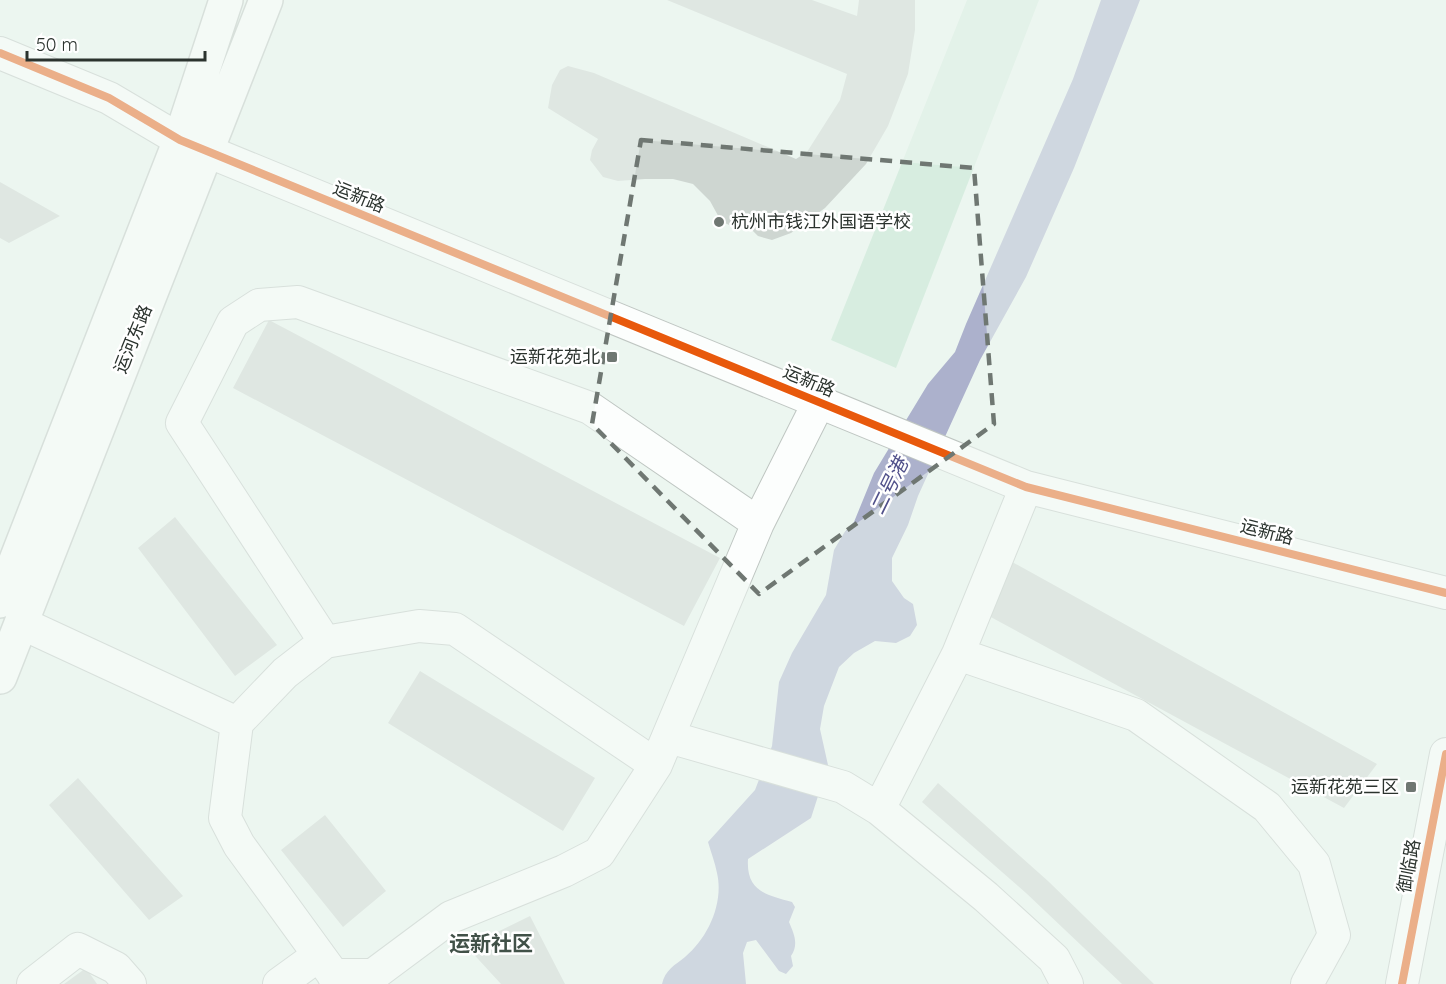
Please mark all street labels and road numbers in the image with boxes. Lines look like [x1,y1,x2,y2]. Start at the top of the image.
street label: 运新路 [330,176,389,217]
street label: 运河东路 [108,301,157,376]
street label: 运新路 [780,359,839,402]
street label: 运新路 [1238,514,1296,549]
street label: 御临路 [1392,837,1425,895]

